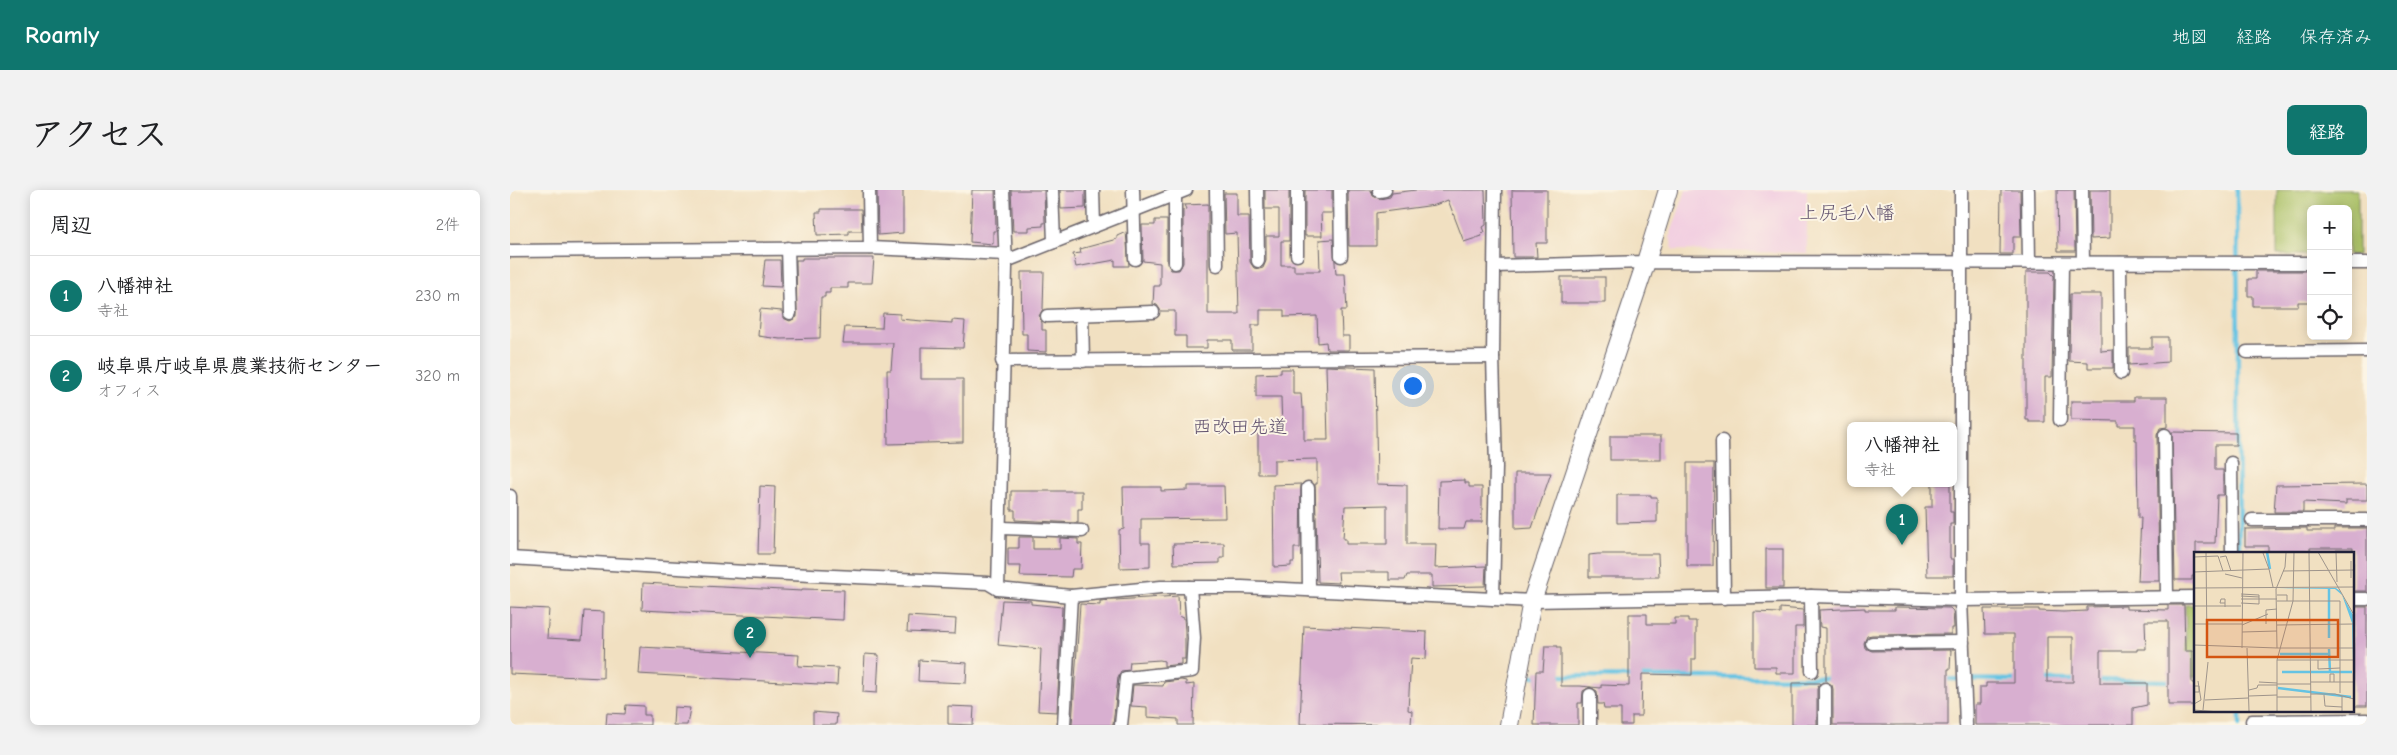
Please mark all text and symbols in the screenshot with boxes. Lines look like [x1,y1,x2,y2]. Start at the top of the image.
text: Roamly [25,21,99,49]
text: 地図 [2172,27,2208,48]
text: 経路 [2236,27,2272,48]
text: 保存済み [2300,27,2372,48]
button: 経路 [2287,105,2367,155]
text: アクセス [30,114,168,155]
district label: 上尻毛八幡 [1799,202,1895,224]
map controls [2307,205,2352,340]
button: + [2307,205,2352,250]
text: 周辺 [50,213,92,237]
text: 2件 [436,216,460,234]
button: − [2307,250,2352,295]
text: 八幡神社 [97,275,173,297]
text: 1 [63,287,69,305]
text: 230 m [415,287,460,305]
button: locate [2307,295,2352,340]
text: 寺社 [97,302,129,320]
text: 岐阜県庁岐阜県農業技術センター [97,355,382,377]
text: 2 [62,367,70,385]
text: 320 m [415,367,460,385]
your location [1400,373,1426,399]
text: オフィス [97,382,161,400]
district label: 西改田先道 [1192,416,1288,438]
popup [1847,422,1957,487]
text: 八幡神社 [1864,434,1940,456]
text: 寺社 [1864,461,1896,479]
pin: 1 [1886,504,1918,545]
inset map [2194,552,2354,712]
pin: 2 [734,617,766,658]

